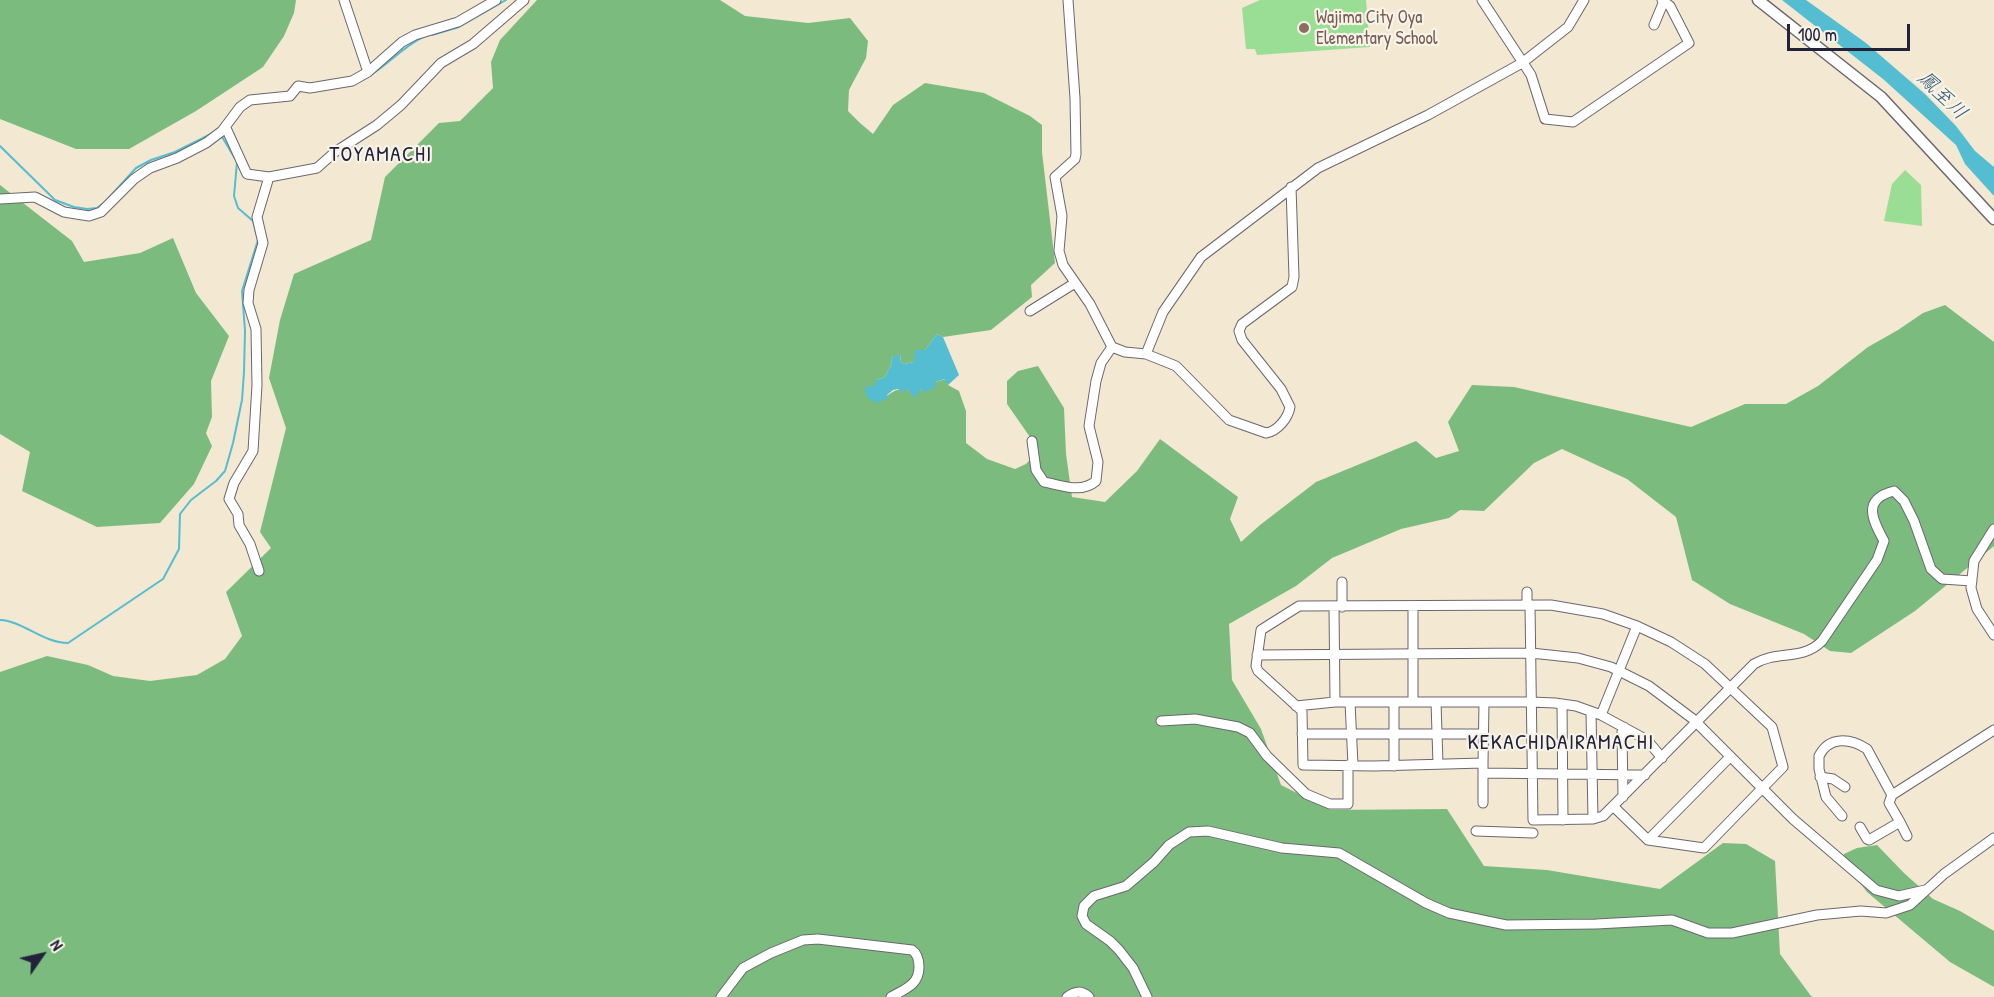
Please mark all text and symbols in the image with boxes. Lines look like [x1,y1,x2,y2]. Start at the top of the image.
place label: Wajima City Oya Elementary School [1316,7,1437,50]
scale bar [1790,12,1913,50]
marker: Wajima City Oya Elementary School [1297,21,1311,35]
text: 100 m [1798,22,1837,47]
water label: 鳳至川 [1912,67,1972,125]
district label: TOYAMACHI [329,142,433,168]
district label: KEKACHIDAIRAMACHI [1467,730,1655,756]
north arrow [12,925,72,985]
text: N [45,935,68,955]

